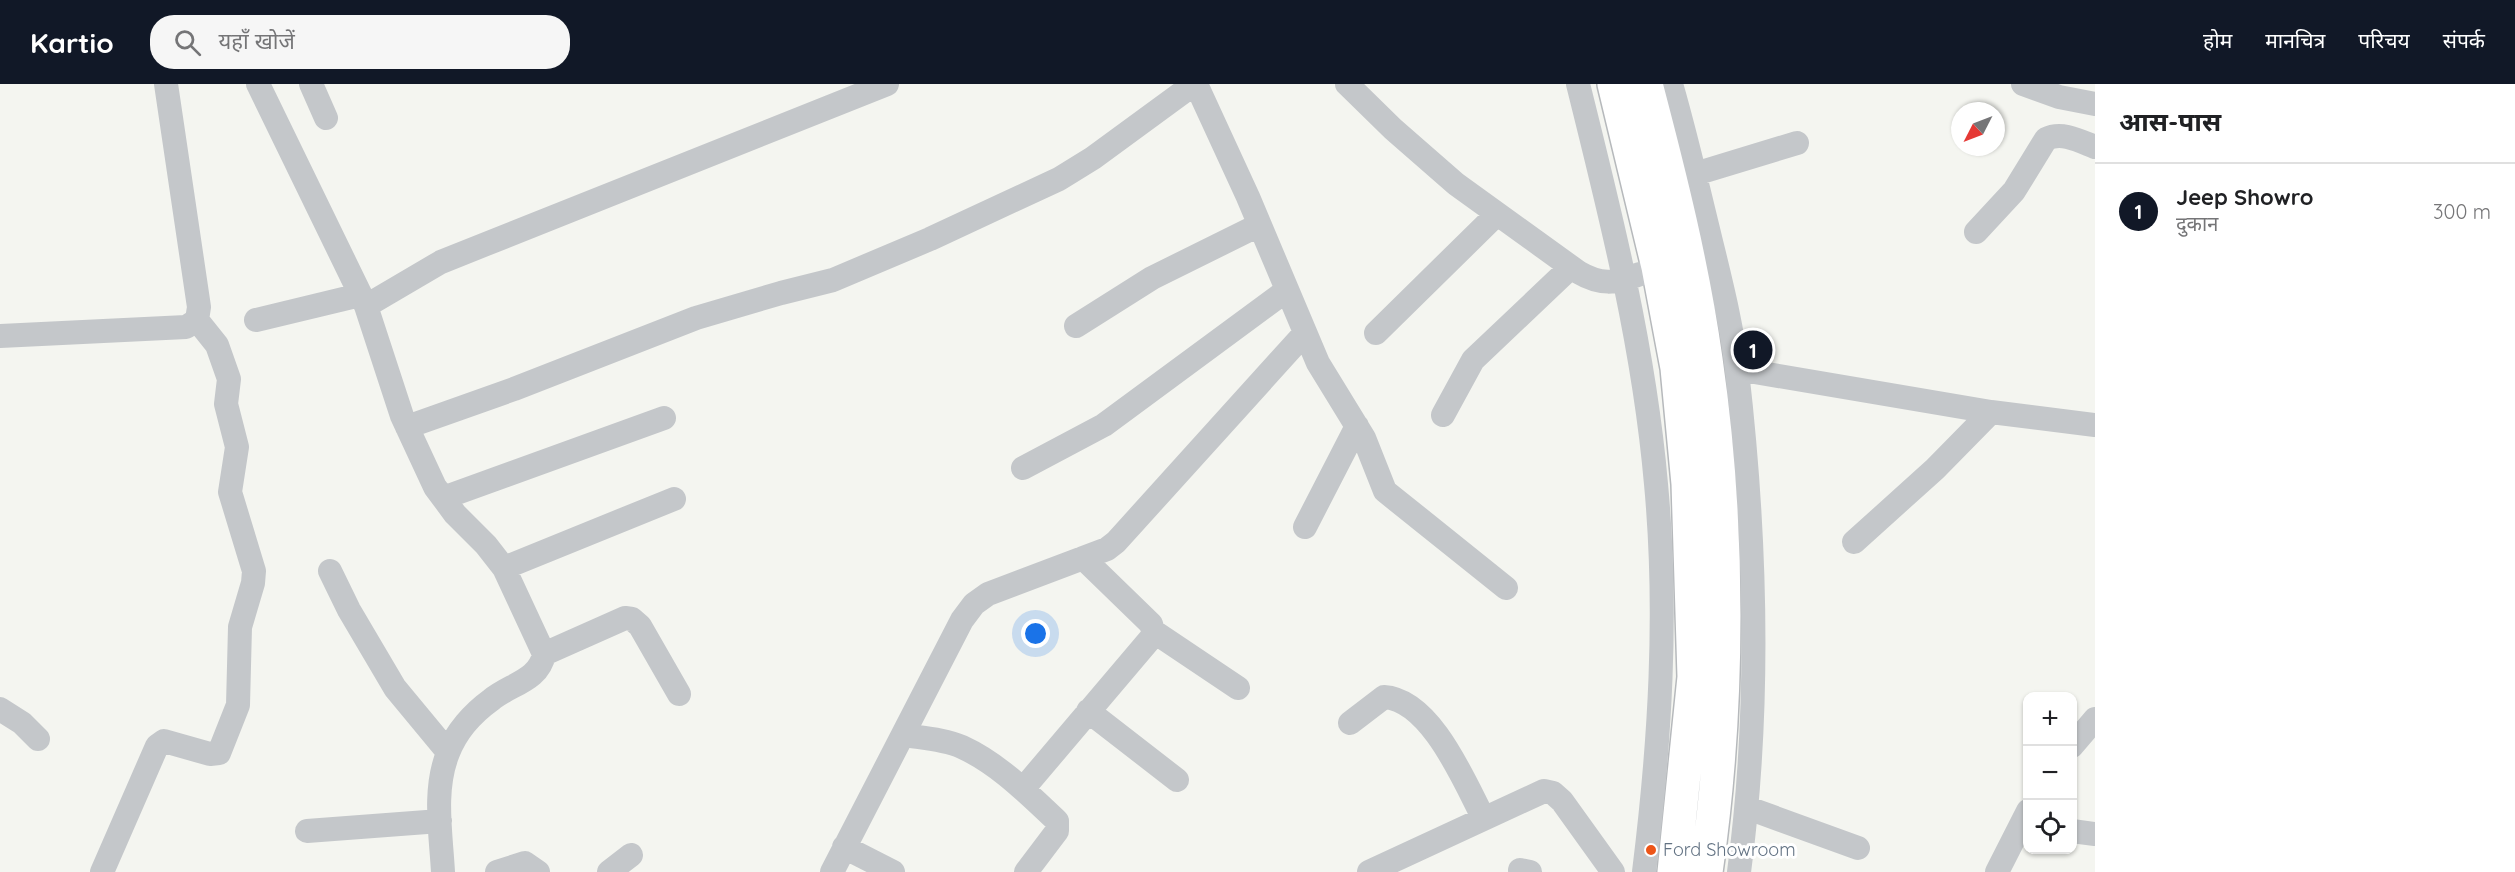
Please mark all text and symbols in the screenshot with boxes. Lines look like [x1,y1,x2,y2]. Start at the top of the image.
search box [150,15,570,69]
text: Kartio [30,25,114,60]
icon: search [171,26,204,59]
text: यहाँ खोजें [219,27,295,55]
text: होम [2203,27,2232,53]
text: मानचित्र [2265,27,2325,53]
text: परिचय [2358,27,2410,53]
text: संपर्क [2443,27,2485,53]
north arrow [1951,102,2005,156]
text: आस-पास [2119,105,2221,138]
text: Jeep Showro [2176,183,2314,211]
text: 1 [2135,199,2142,224]
text: 300 m [2433,199,2491,224]
text: दुकान [2176,211,2218,236]
pin: 1 [1734,328,1772,372]
your location [1021,619,1050,648]
map controls [2023,692,2077,854]
button: + [2023,692,2077,746]
button: − [2023,746,2077,800]
button: locate [2023,800,2077,854]
place label: Ford Showroom [1663,838,1796,861]
marker: Ford Showroom [1644,843,1658,857]

